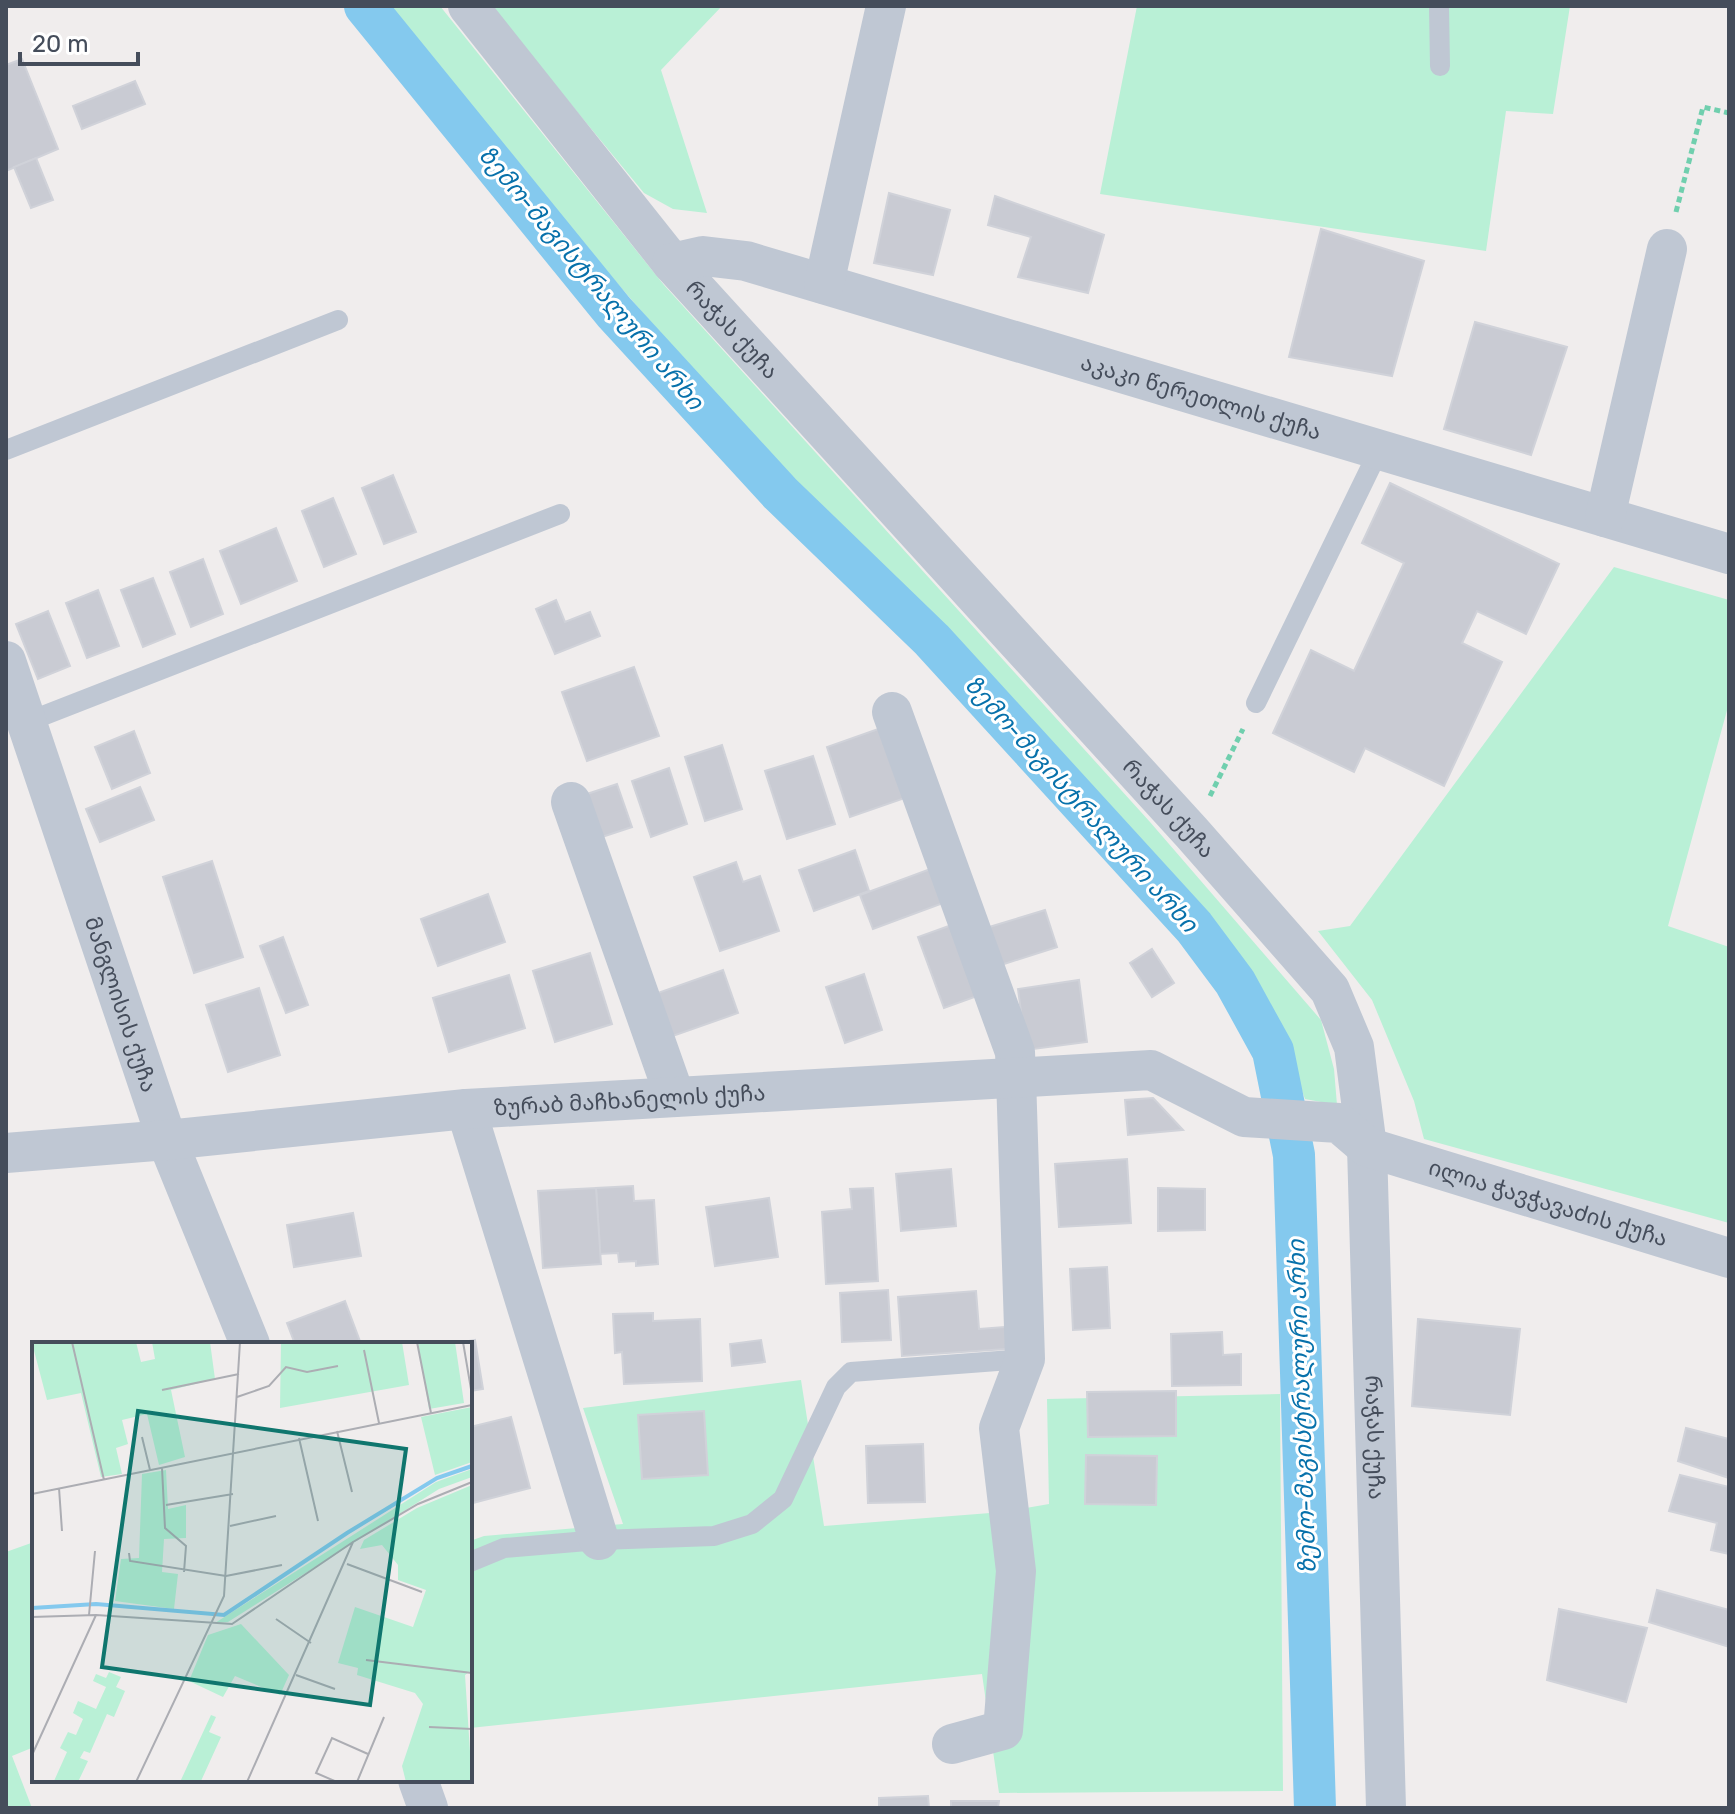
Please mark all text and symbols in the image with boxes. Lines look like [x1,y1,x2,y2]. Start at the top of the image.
scale bar [20,16,138,66]
text: 20 m [32,30,89,58]
water label: ზემო-მაგისტრალური არხი [473,141,710,416]
street label: რაჭას ქუჩა [680,275,784,385]
street label: აკაკი წერეთლის ქუჩა [1078,349,1324,446]
water label: ზემო-მაგისტრალური არხი [959,670,1204,939]
street label: რაჭას ქუჩა [1117,753,1221,864]
street label: მანგლისის ქუჩა [79,913,163,1096]
street label: ზურაბ მაჩხანელის ქუჩა [493,1079,766,1121]
street label: ილია ჭავჭავაძის ქუჩა [1425,1154,1671,1252]
water label: ზემო-მაგისტრალური არხი [1282,1238,1322,1575]
inset map [32,1342,472,1782]
street label: რაჭას ქუჩა [1360,1375,1390,1500]

